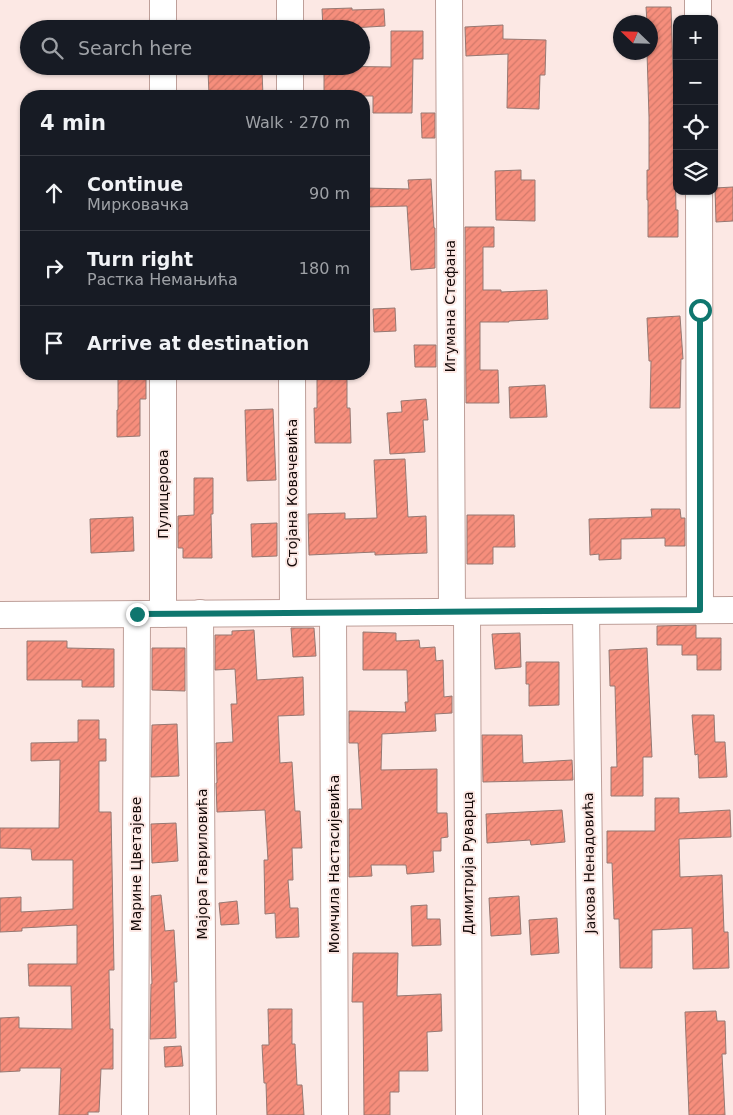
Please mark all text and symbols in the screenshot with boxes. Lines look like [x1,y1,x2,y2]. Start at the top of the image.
north arrow [613,15,658,60]
map controls [673,15,718,195]
button: + [673,15,718,60]
search box [20,20,370,75]
icon: search [38,34,66,62]
text: Search here [78,37,192,59]
button: − [673,60,718,105]
button: locate [673,105,718,150]
text: 4 min [40,111,106,135]
text: Walk · 270 m [245,113,350,132]
button: layers [673,150,718,195]
text: Continue [87,173,183,195]
icon: ahead [40,179,68,207]
text: 90 m [309,184,350,203]
text: Мирковачка [87,195,189,214]
street label: Игумана Стефана [442,240,458,372]
text: Turn right [87,248,193,270]
icon: right [40,254,68,282]
text: 180 m [299,259,350,278]
text: Растка Немањића [87,270,238,289]
route start [689,299,712,322]
icon: arrive [40,329,68,357]
text: Arrive at destination [87,332,309,354]
street label: Стојана Ковачевића [284,419,300,567]
street label: Пулицерова [155,449,171,539]
route end [126,603,149,626]
street label: Момчила Настасијевића [326,775,342,953]
street label: Мајора Гавриловића [194,789,210,939]
street label: Димитрија Руварца [460,791,476,935]
street label: Јакова Ненадовића [580,792,598,935]
street label: Марине Цветајеве [128,797,144,931]

